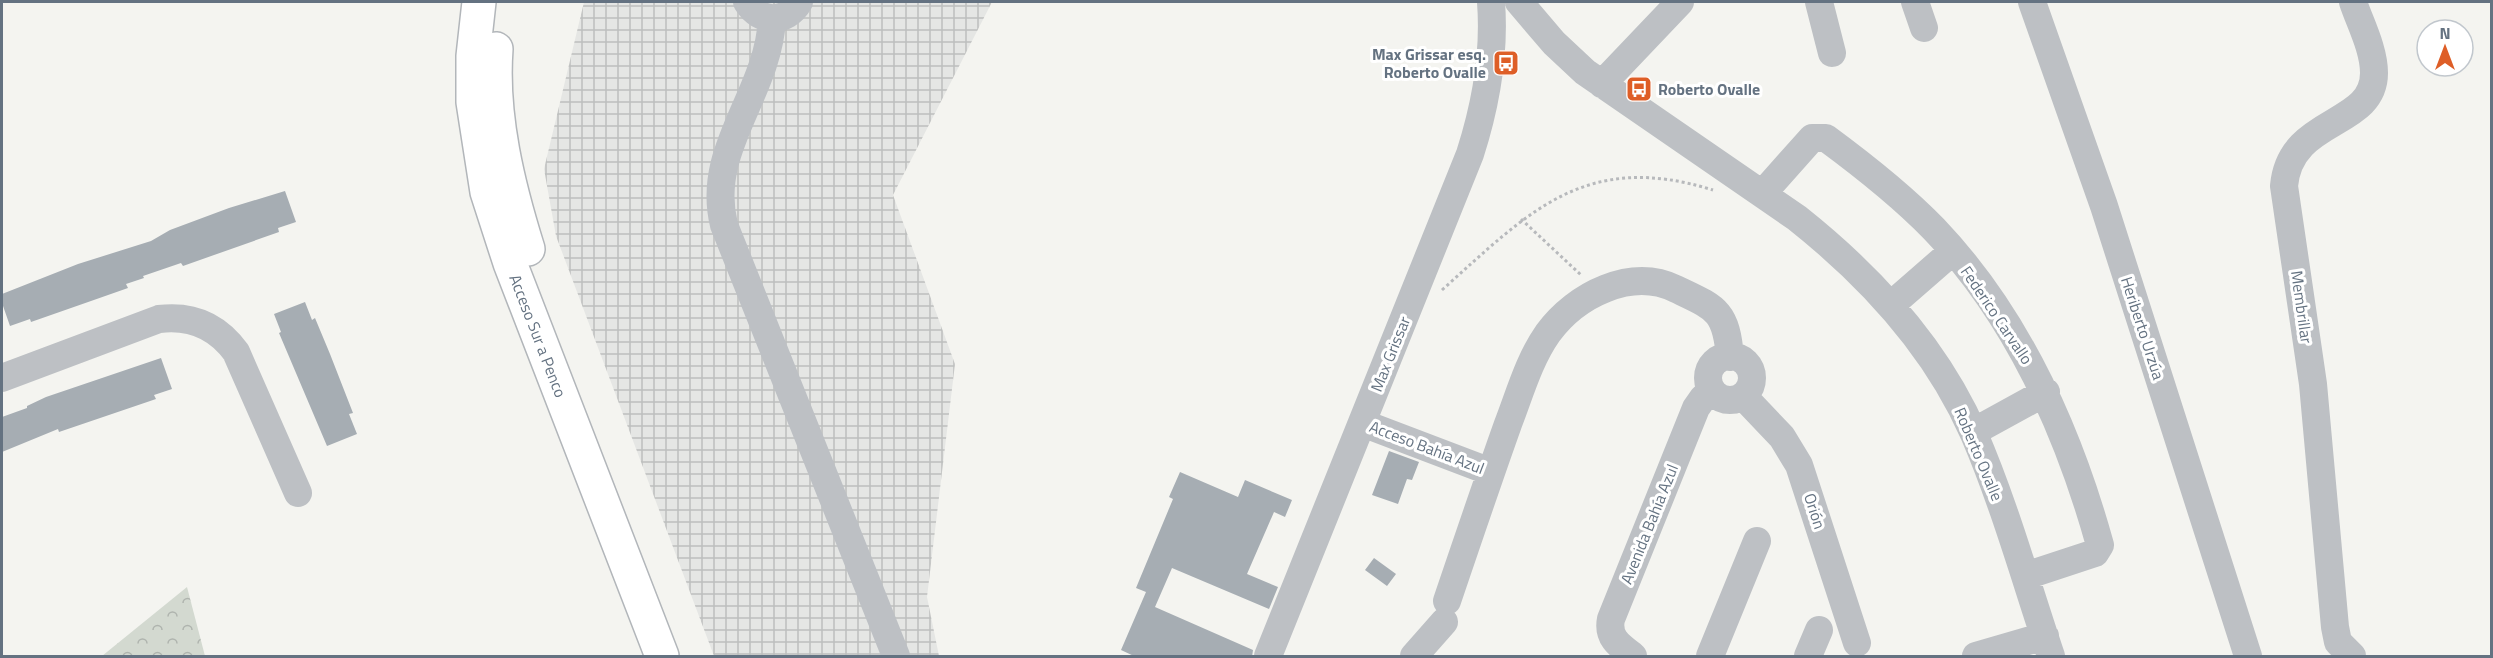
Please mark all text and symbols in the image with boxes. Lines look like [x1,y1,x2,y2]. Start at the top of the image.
north arrow [2415,18,2475,78]
text: N [2439,21,2451,45]
place label: Max Grissar esq. Roberto Ovalle [1372,42,1486,84]
bus stop icon: Max Grissar esq. Roberto Ovalle [1491,48,1521,78]
bus stop icon: Roberto Ovalle [1624,74,1654,104]
place label: Roberto Ovalle [1658,77,1760,101]
street label: Federico Carvallo [1955,261,2039,369]
street label: Membrillar [2285,269,2319,345]
street label: Acceso Sur a Penco [503,271,573,401]
street label: Heriberto Urzúa [2115,273,2171,383]
street label: Max Grissar [1364,312,1416,395]
street label: Roberto Ovalle [1949,404,2009,504]
street label: Acceso Bahía Azul [1366,414,1488,480]
street label: Avenida Bahía Azul [1614,460,1684,588]
street label: Orión [1798,490,1832,532]

